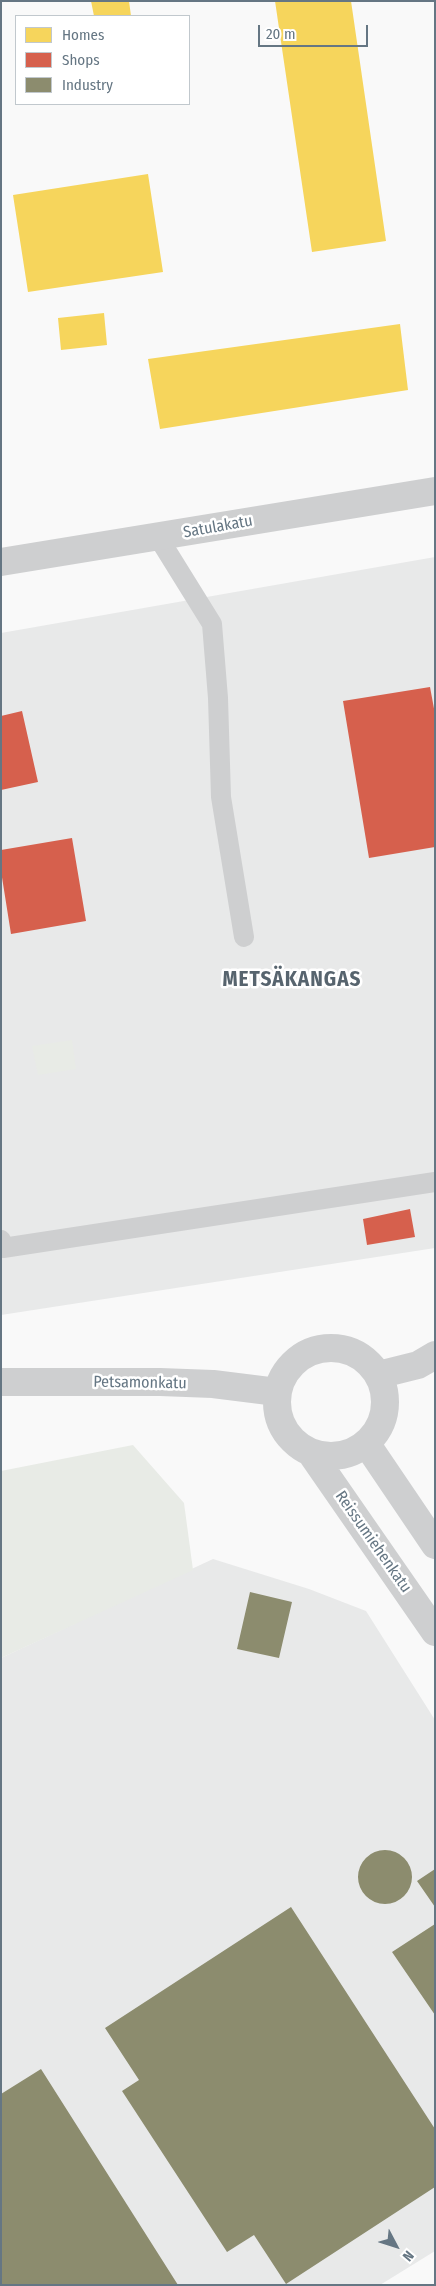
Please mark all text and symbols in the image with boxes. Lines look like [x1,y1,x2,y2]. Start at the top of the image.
legend [15,15,190,105]
scale bar [261,15,371,47]
text: 20 m [266,25,296,43]
text: Homes [62,26,104,44]
text: Shops [62,51,100,69]
text: Industry [62,76,113,94]
street label: Satulakatu [182,511,254,543]
district label: METSÄKANGAS [221,967,363,993]
street label: Petsamonkatu [93,1373,187,1393]
street label: Reissumiehenkatu [331,1487,415,1597]
north arrow [371,2221,421,2271]
text: N [399,2247,417,2265]

